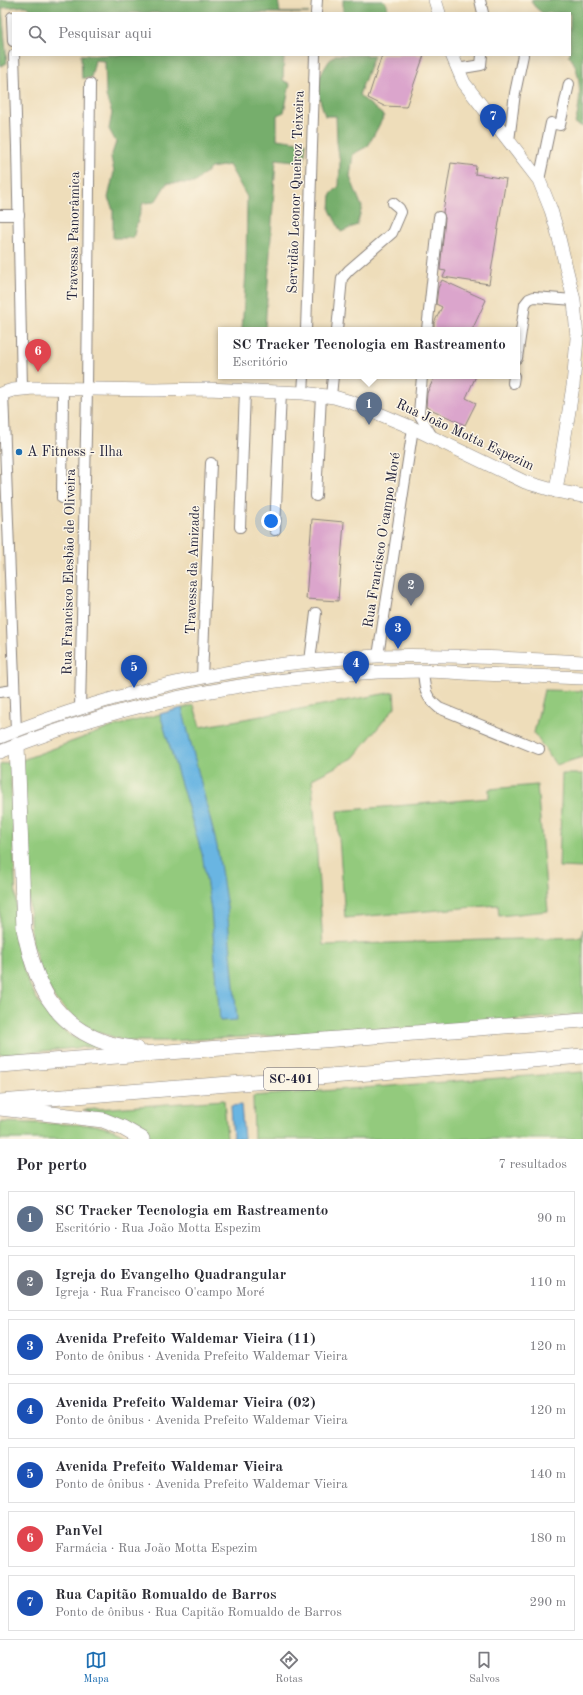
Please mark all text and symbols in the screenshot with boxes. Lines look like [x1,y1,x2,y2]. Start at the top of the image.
search box [12,12,571,56]
icon: search [26,23,48,45]
text: Pesquisar aqui [58,27,152,42]
street label: Servidão Leonor Queiroz Teixeira [285,90,307,294]
pin: 7 [480,104,506,137]
street label: Travessa Panorâmica [66,171,82,301]
popup [218,327,520,379]
text: SC Tracker Tecnologia em Rastreamento [232,338,506,353]
pin: 6 [25,339,51,372]
text: Escritório [232,356,288,369]
pin: 1 [356,392,382,425]
street label: Rua João Motta Espezim [394,397,536,473]
place label: A Fitness - Ilha [27,445,123,459]
marker: A Fitness - Ilha [14,447,24,457]
street label: Rua Francisco O'campo Moré [361,451,403,629]
street label: Rua Francisco Elesbão de Oliveira [60,469,78,675]
street label: Travessa da Amizade [184,505,202,635]
your location [261,511,281,531]
pin: 2 [398,573,424,606]
pin: 3 [385,616,411,649]
pin: 4 [343,651,369,684]
pin: 5 [121,655,147,688]
road number: SC-401 [264,1068,318,1090]
text: Por perto [16,1157,87,1174]
text: 7 resultados [499,1158,567,1171]
text: SC Tracker Tecnologia em Rastreamento [55,1204,328,1219]
text: 1 [26,1212,34,1225]
text: 90 m [537,1212,566,1225]
text: Escritório · Rua João Motta Espezim [55,1222,261,1235]
text: Igreja do Evangelho Quadrangular [55,1268,286,1283]
text: 2 [26,1276,34,1289]
text: 110 m [529,1276,566,1289]
text: Igreja · Rua Francisco O'campo Moré [55,1286,265,1299]
text: Avenida Prefeito Waldemar Vieira (11) [55,1332,316,1347]
text: 3 [26,1340,34,1353]
text: 120 m [529,1340,566,1353]
text: Ponto de ônibus · Avenida Prefeito Waldemar Vieira [55,1350,348,1363]
text: Avenida Prefeito Waldemar Vieira (02) [55,1396,316,1411]
text: 4 [26,1404,34,1417]
text: 120 m [529,1404,566,1417]
text: Ponto de ônibus · Avenida Prefeito Waldemar Vieira [55,1414,348,1427]
text: Avenida Prefeito Waldemar Vieira [55,1460,283,1475]
text: 5 [26,1468,34,1481]
text: 140 m [529,1468,566,1481]
text: Ponto de ônibus · Avenida Prefeito Waldemar Vieira [55,1478,348,1491]
text: PanVel [55,1524,103,1539]
text: 6 [26,1532,34,1545]
text: 180 m [529,1532,566,1545]
text: Farmácia · Rua João Motta Espezim [55,1542,258,1555]
text: Rua Capitão Romualdo de Barros [55,1588,276,1603]
text: 7 [26,1596,34,1609]
text: 290 m [529,1596,566,1609]
text: Ponto de ônibus · Rua Capitão Romualdo de Barros [55,1606,342,1619]
tab: Mapa [83,1649,109,1687]
tab: Rotas [275,1649,303,1687]
tab: Salvos [469,1649,500,1687]

